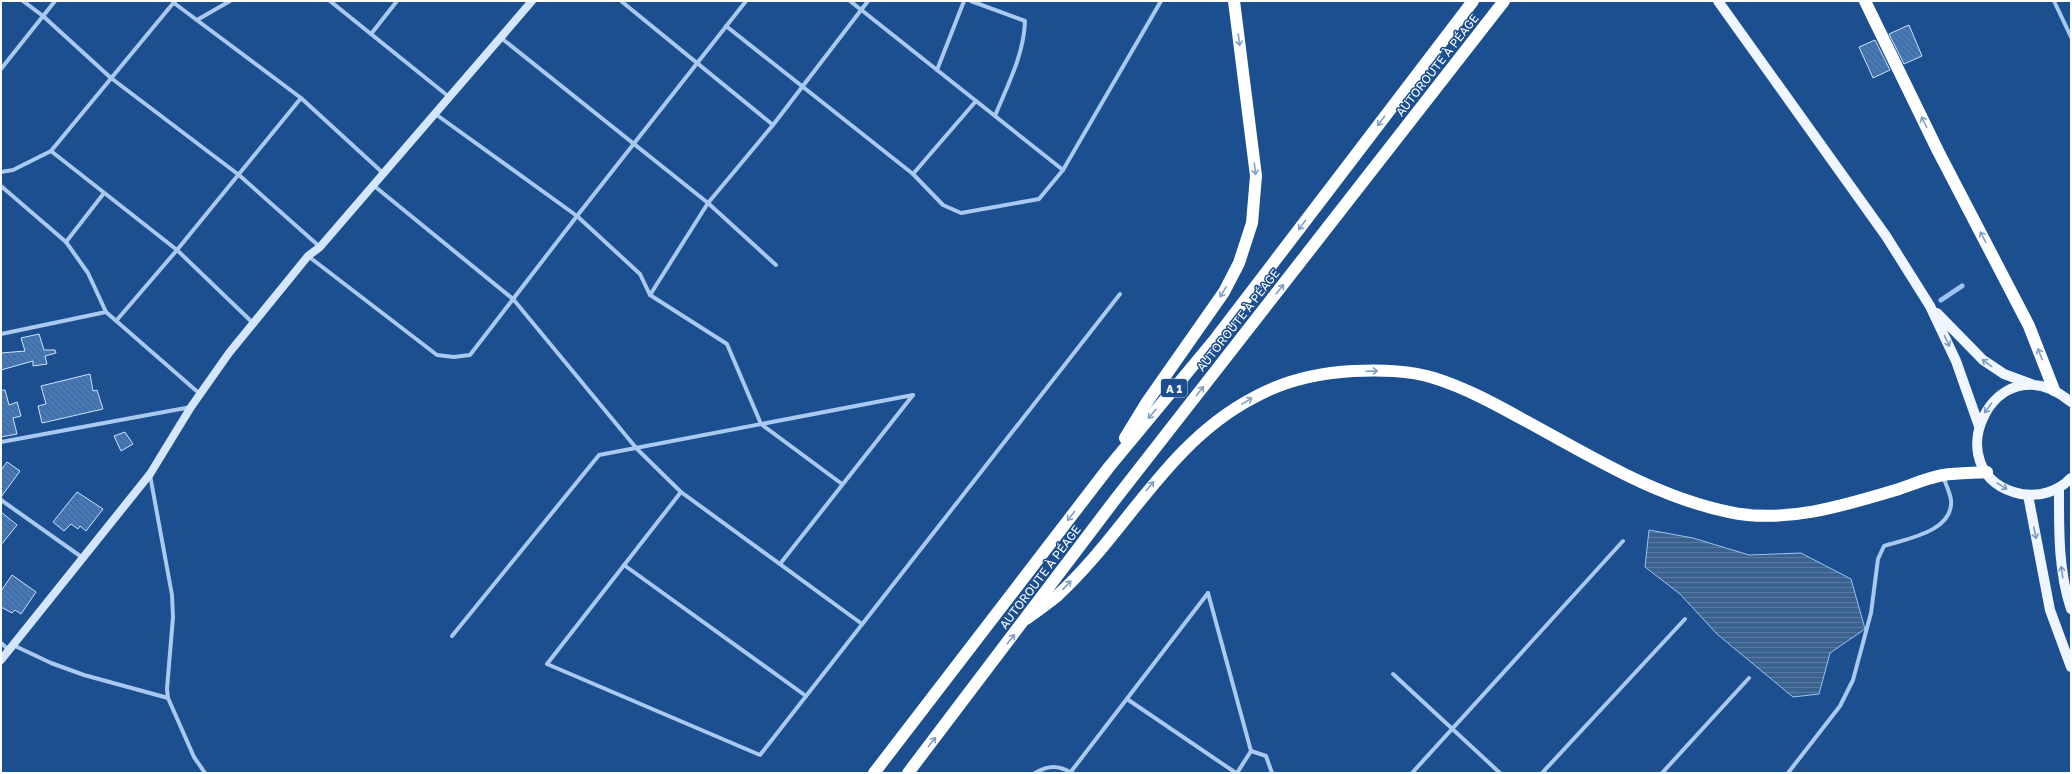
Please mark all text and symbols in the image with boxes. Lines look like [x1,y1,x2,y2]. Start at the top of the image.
street label: AUTOROUTE À PÉAGE [1392,11,1482,119]
one-way arrow [1235,33,1243,46]
one-way arrow [1377,116,1385,127]
one-way arrow [1919,116,1927,128]
one-way arrow [1251,162,1259,175]
one-way arrow [1298,219,1307,230]
one-way arrow [1979,232,1986,244]
street label: AUTOROUTE À PÉAGE [1193,266,1283,374]
one-way arrow [1276,283,1284,294]
one-way arrow [1219,286,1227,298]
one-way arrow [1944,335,1951,347]
one-way arrow [2036,348,2044,360]
one-way arrow [1982,359,1993,367]
one-way arrow [1365,367,1378,374]
road number: A 1 [1161,379,1187,397]
one-way arrow [1196,386,1204,397]
one-way arrow [1241,396,1253,404]
one-way arrow [1984,403,1992,414]
one-way arrow [1148,409,1157,420]
one-way arrow [1146,480,1155,491]
one-way arrow [1996,482,2007,490]
one-way arrow [1067,510,1075,521]
street label: AUTOROUTE À PÉAGE [996,522,1084,632]
one-way arrow [2032,526,2040,539]
one-way arrow [2058,566,2066,579]
one-way arrow [1062,580,1071,590]
one-way arrow [1007,634,1015,645]
one-way arrow [927,737,936,748]

